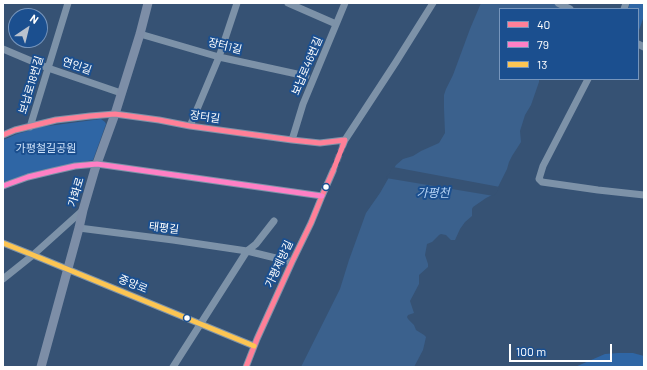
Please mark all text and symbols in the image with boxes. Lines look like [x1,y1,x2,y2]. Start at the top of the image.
north arrow [8,8,48,48]
legend [499,8,639,80]
text: N [28,11,41,26]
text: 40 [537,17,550,31]
street label: 장터1길 [207,35,243,57]
street label: 보납로46번길 [289,35,325,97]
text: 79 [537,37,549,51]
street label: 보납로18번길 [16,54,46,116]
street label: 연인길 [60,55,94,77]
text: 13 [537,57,547,71]
street label: 장터길 [189,108,221,126]
park label: 가평철길공원 [16,141,76,155]
street label: 가화로 [65,176,87,208]
unlabelled marker [321,182,331,192]
water label: 가평천 [416,186,450,200]
street label: 태평길 [148,220,180,236]
street label: 가평제방길 [262,238,296,290]
street label: 중앙로 [116,272,150,296]
unlabelled marker [182,313,192,323]
scale bar [511,336,614,362]
text: 100 m [516,344,546,358]

